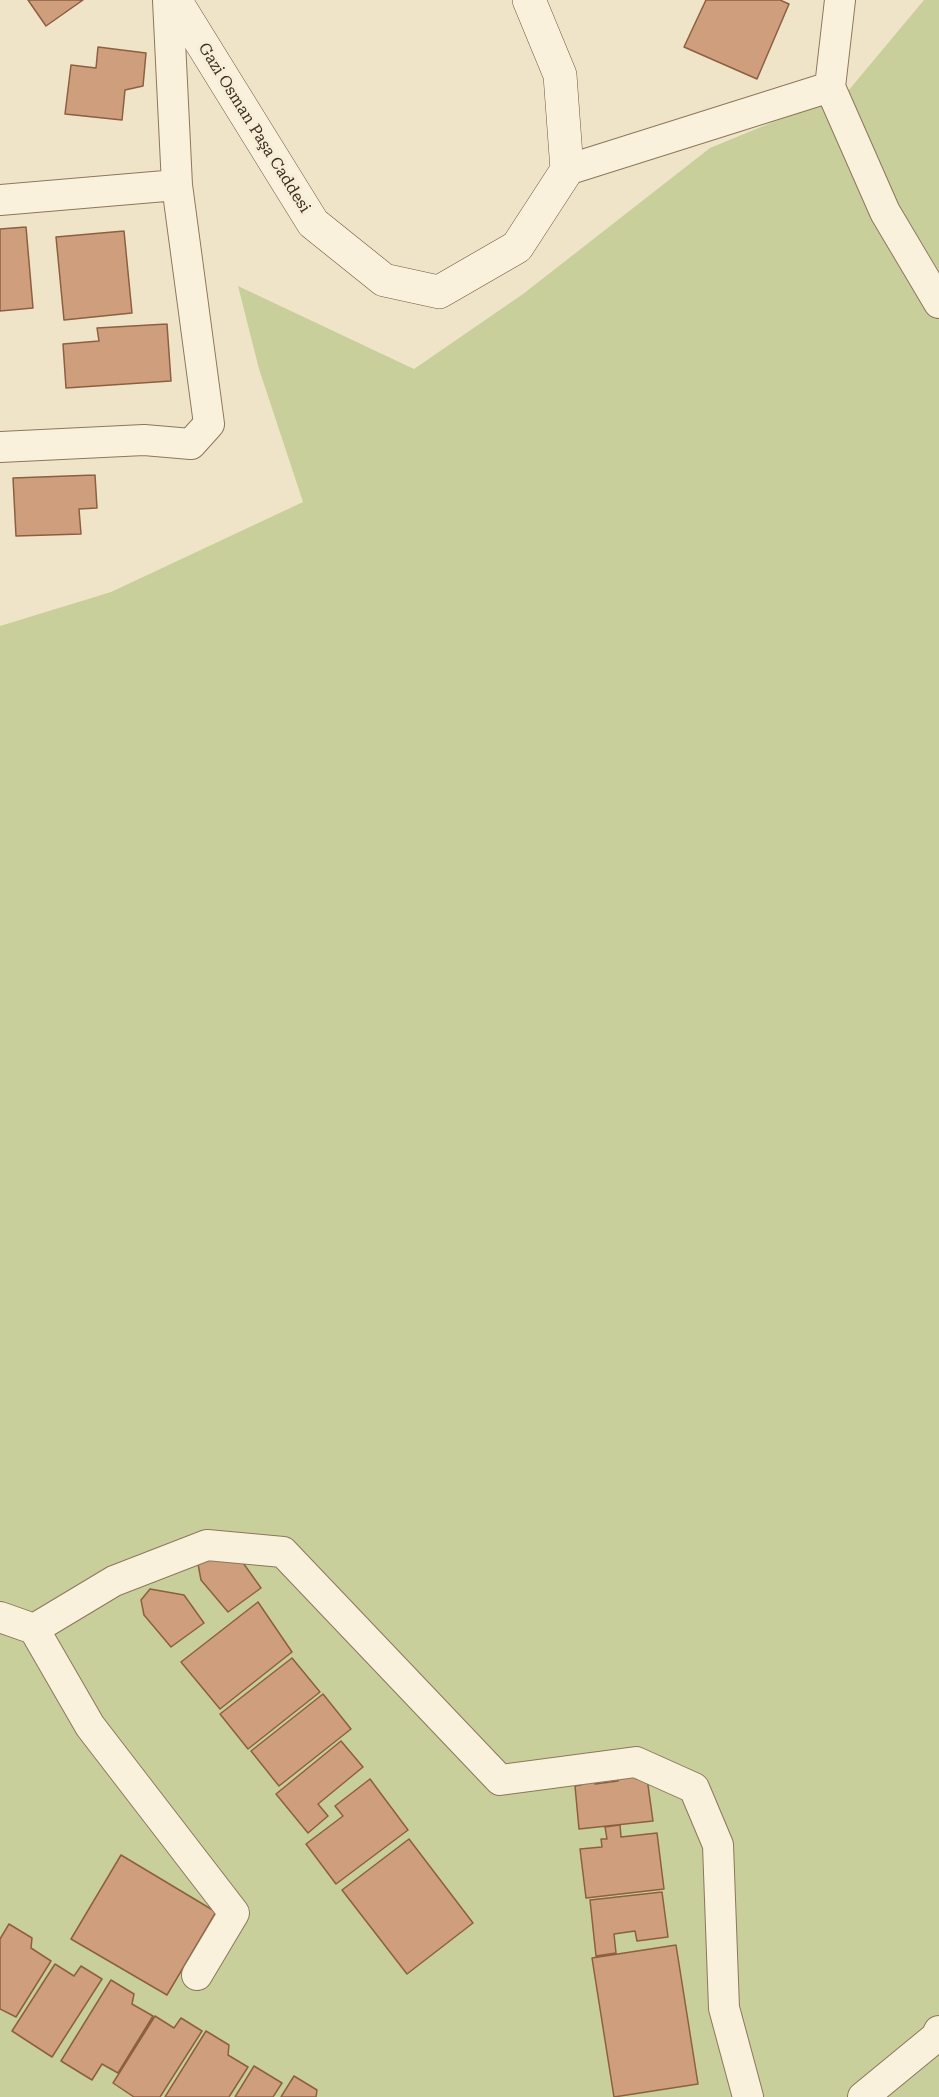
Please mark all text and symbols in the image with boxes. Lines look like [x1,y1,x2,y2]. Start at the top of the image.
street label: Gazi Osman Paşa Caddesi [194,39,314,217]

